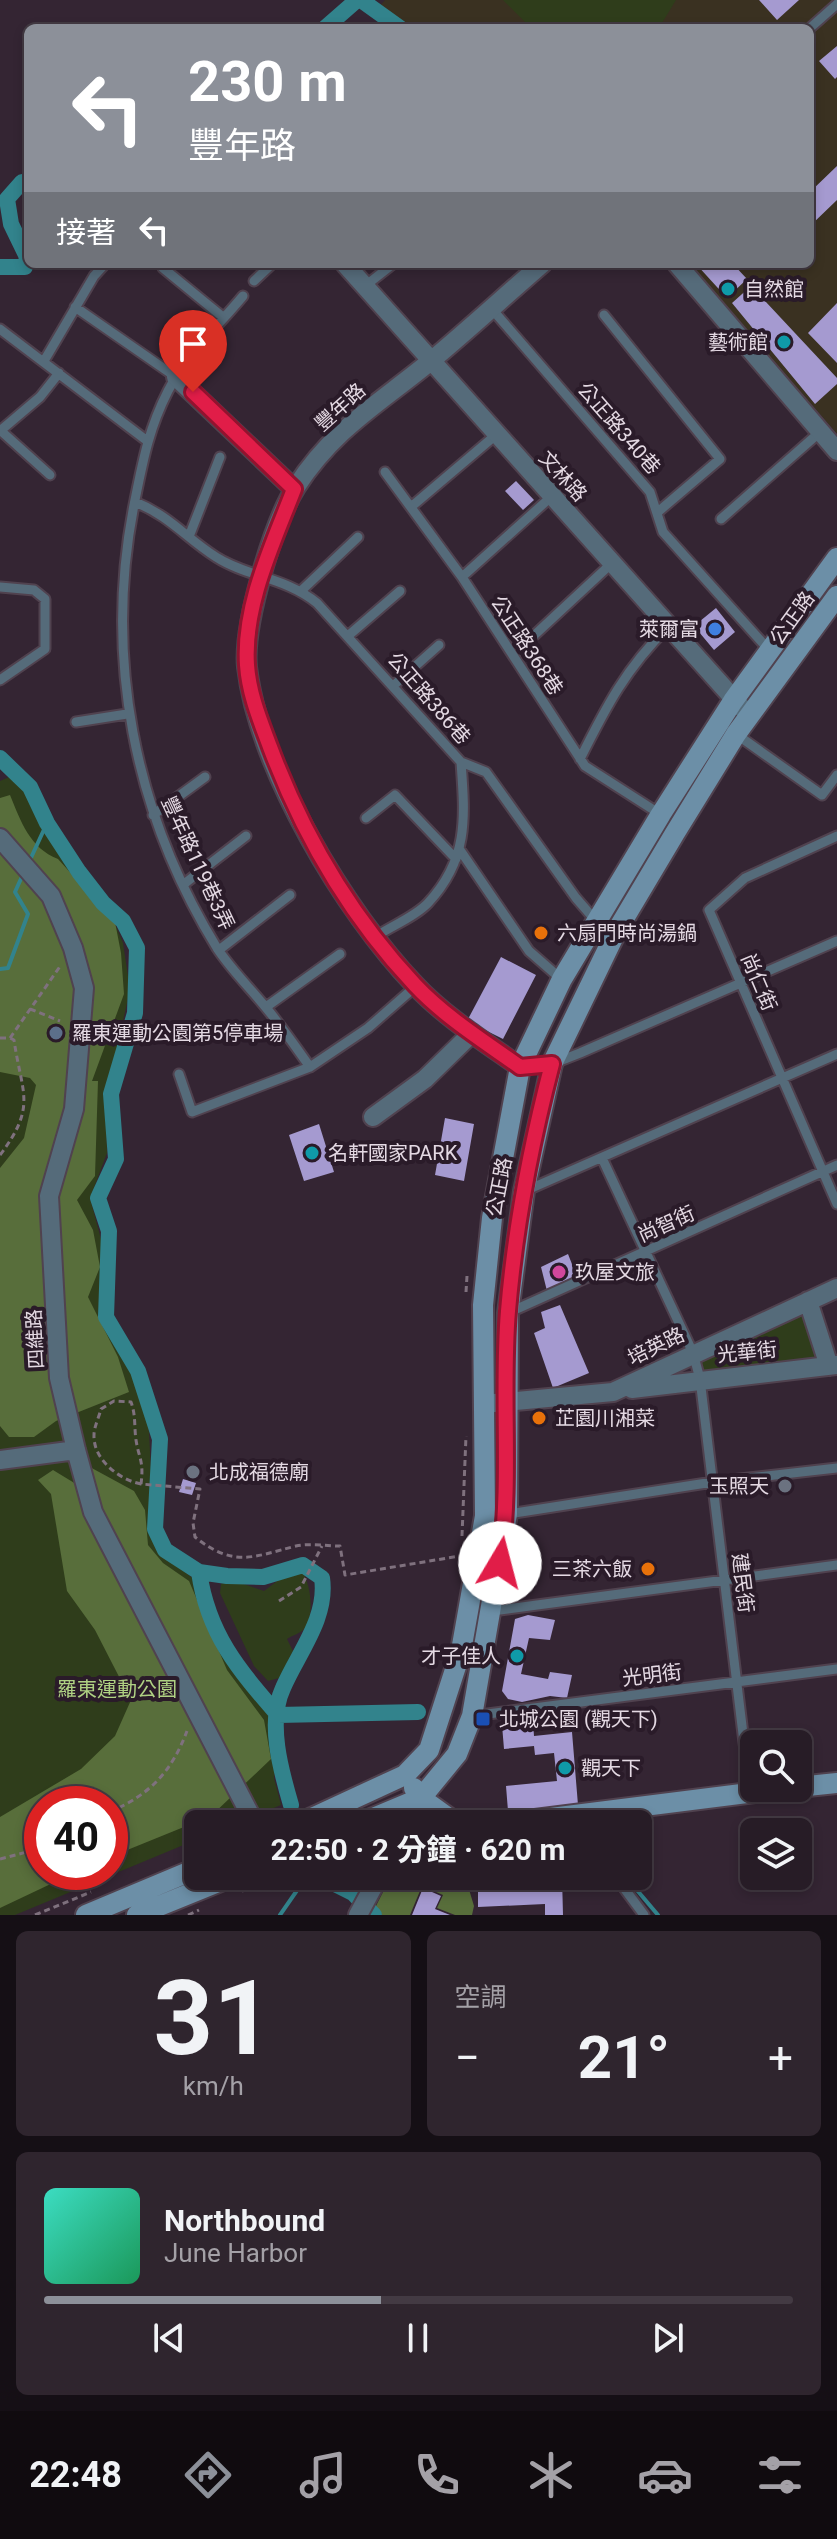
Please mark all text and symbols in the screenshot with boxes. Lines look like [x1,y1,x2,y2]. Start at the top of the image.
text: 230 m [188,49,347,115]
icon: left [56,56,160,160]
text: 豐年路 [188,125,296,167]
icon: left [132,208,176,252]
text: 接著 [56,215,116,250]
place label: 自然館 [744,277,804,301]
marker: 自然館 [719,280,737,298]
pin [159,310,227,392]
icon: arrive [171,322,215,366]
place label: 藝術館 [708,330,768,354]
marker: 藝術館 [775,333,793,351]
street label: 公正路340巷 [573,377,665,479]
street label: 豐年路 [310,378,370,436]
street label: 文林路 [534,446,592,506]
street label: 公正路 [765,587,819,649]
street label: 公正路368巷 [486,591,568,699]
place label: 萊爾富 [639,617,699,641]
marker: 萊爾富 [706,620,724,638]
street label: 公正路386巷 [383,647,475,749]
street label: 豐年路119巷3弄 [156,792,240,934]
place label: 六扇門時尚湯鍋 [557,921,697,945]
marker: 六扇門時尚湯鍋 [532,924,550,942]
street label: 尚仁街 [736,950,782,1014]
place label: 羅東運動公園第5停車場 [72,1021,283,1045]
marker: 羅東運動公園第5停車場 [47,1024,65,1042]
place label: 名軒國家PARK [328,1141,458,1165]
marker: 名軒國家PARK [303,1144,321,1162]
street label: 公正路 [481,1155,517,1219]
street label: 尚智街 [634,1201,698,1247]
place label: 玖屋文旅 [575,1260,655,1284]
marker: 玖屋文旅 [550,1263,568,1281]
street label: 四維路 [21,1308,49,1370]
street label: 培英路 [624,1322,688,1370]
street label: 光華街 [716,1337,778,1367]
place label: 芷園川湘菜 [555,1406,655,1430]
marker: 芷園川湘菜 [530,1409,548,1427]
place label: 北成福德廟 [209,1460,309,1484]
marker: 北成福德廟 [184,1463,202,1481]
place label: 玉照天 [709,1474,769,1498]
marker: 玉照天 [776,1477,794,1495]
position arrow [458,1521,542,1605]
street label: 建民街 [727,1552,759,1614]
place label: 三茶六飯 [552,1557,632,1581]
marker: 三茶六飯 [639,1560,657,1578]
place label: 才子佳人 [421,1644,501,1668]
marker: 才子佳人 [508,1647,526,1665]
street label: 光明街 [621,1659,683,1691]
park label: 羅東運動公園 [57,1677,177,1701]
place label: 北城公園 (觀天下) [499,1707,658,1731]
marker: 北城公園 (觀天下) [474,1710,492,1728]
map controls [740,1730,812,1890]
button: search [740,1730,812,1802]
place label: 觀天下 [581,1756,641,1780]
marker: 觀天下 [556,1759,574,1777]
speed limit sign: 40 [24,1786,128,1890]
button: layers [740,1818,812,1890]
text: 22:50 · 2 分鐘 · 620 m [271,1832,565,1867]
text: 31 [154,1958,273,2079]
text: 空調 [455,1982,507,2012]
text: 21° [578,2022,670,2093]
text: − [455,2032,480,2084]
text: + [768,2032,793,2084]
text: km/h [183,2071,244,2101]
text: Northbound [164,2203,325,2238]
text: June Harbor [164,2238,307,2268]
icon: previous [147,2316,191,2360]
icon: pause [396,2316,440,2360]
icon: next [646,2316,690,2360]
icon: directions [180,2447,236,2503]
icon: music [295,2447,351,2503]
icon: phone [409,2447,465,2503]
icon: climate [523,2447,579,2503]
icon: car [637,2447,693,2503]
icon: filters [752,2447,808,2503]
text: 22:48 [29,2454,122,2496]

